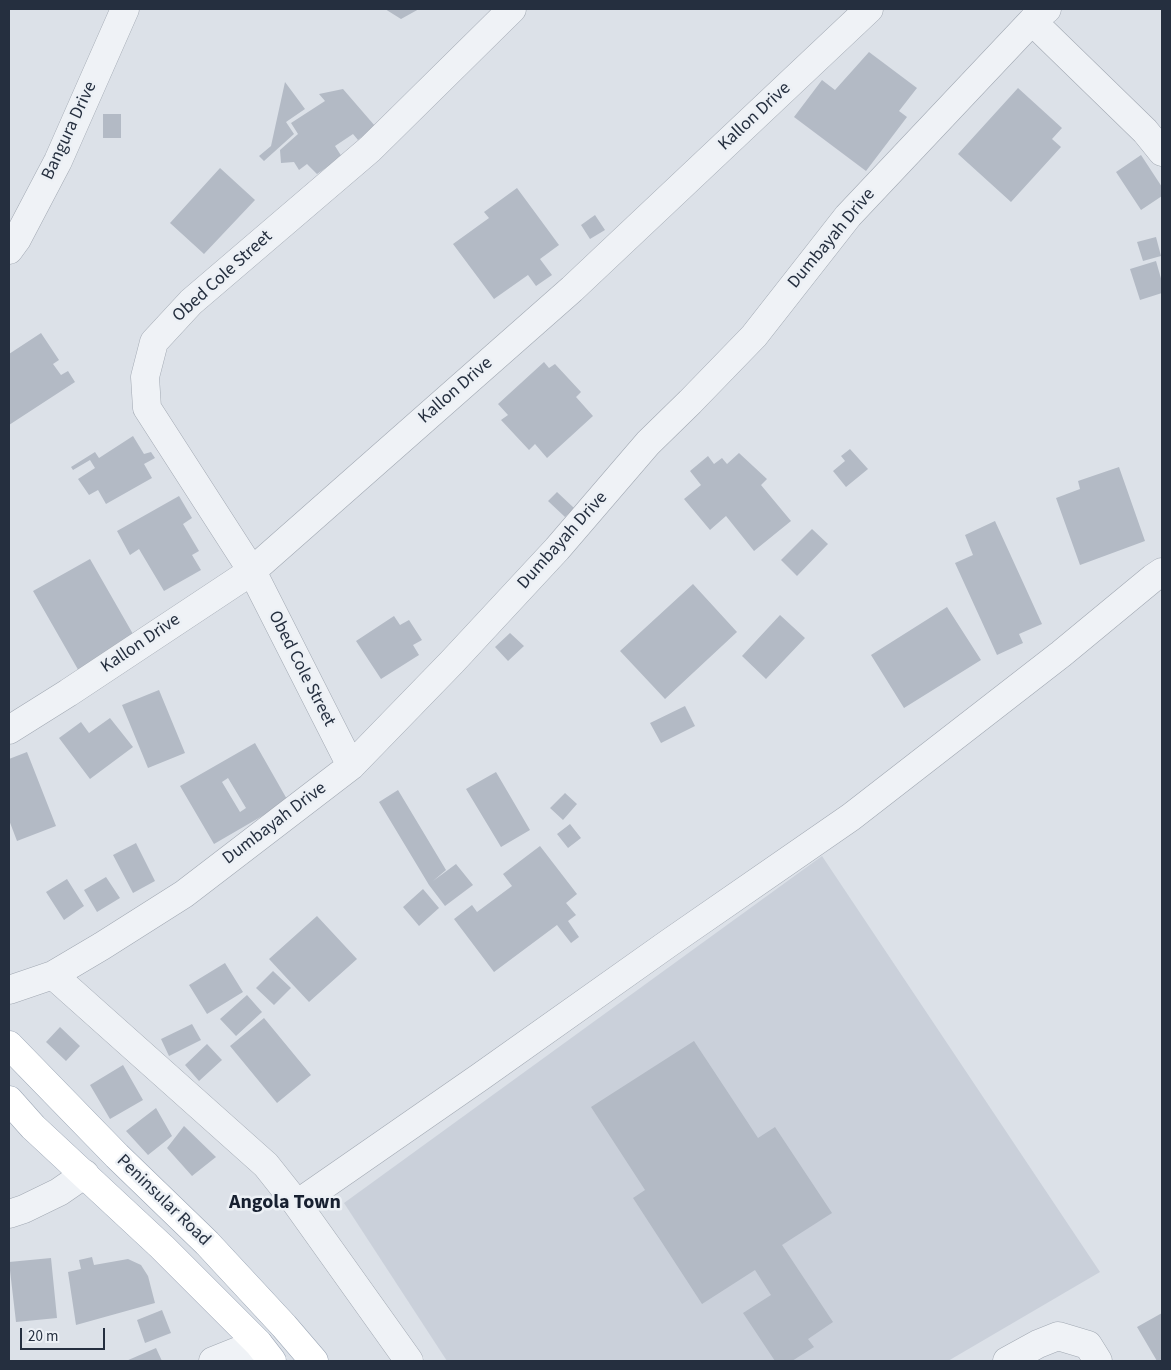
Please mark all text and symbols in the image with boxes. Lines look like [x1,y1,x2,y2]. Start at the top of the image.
street label: Bangura Drive [38,78,102,184]
street label: Kallon Drive [714,78,796,156]
street label: Dumbayah Drive [784,185,880,293]
street label: Obed Cole Street [169,227,277,327]
street label: Kallon Drive [415,353,497,429]
street label: Dumbayah Drive [513,488,613,594]
street label: Obed Cole Street [263,608,339,730]
street label: Kallon Drive [97,610,185,678]
street label: Dumbayah Drive [219,778,331,870]
street label: Peninsular Road [112,1151,214,1251]
district label: Angola Town [229,1192,341,1216]
scale bar [22,1318,108,1350]
text: 20 m [28,1326,58,1347]

